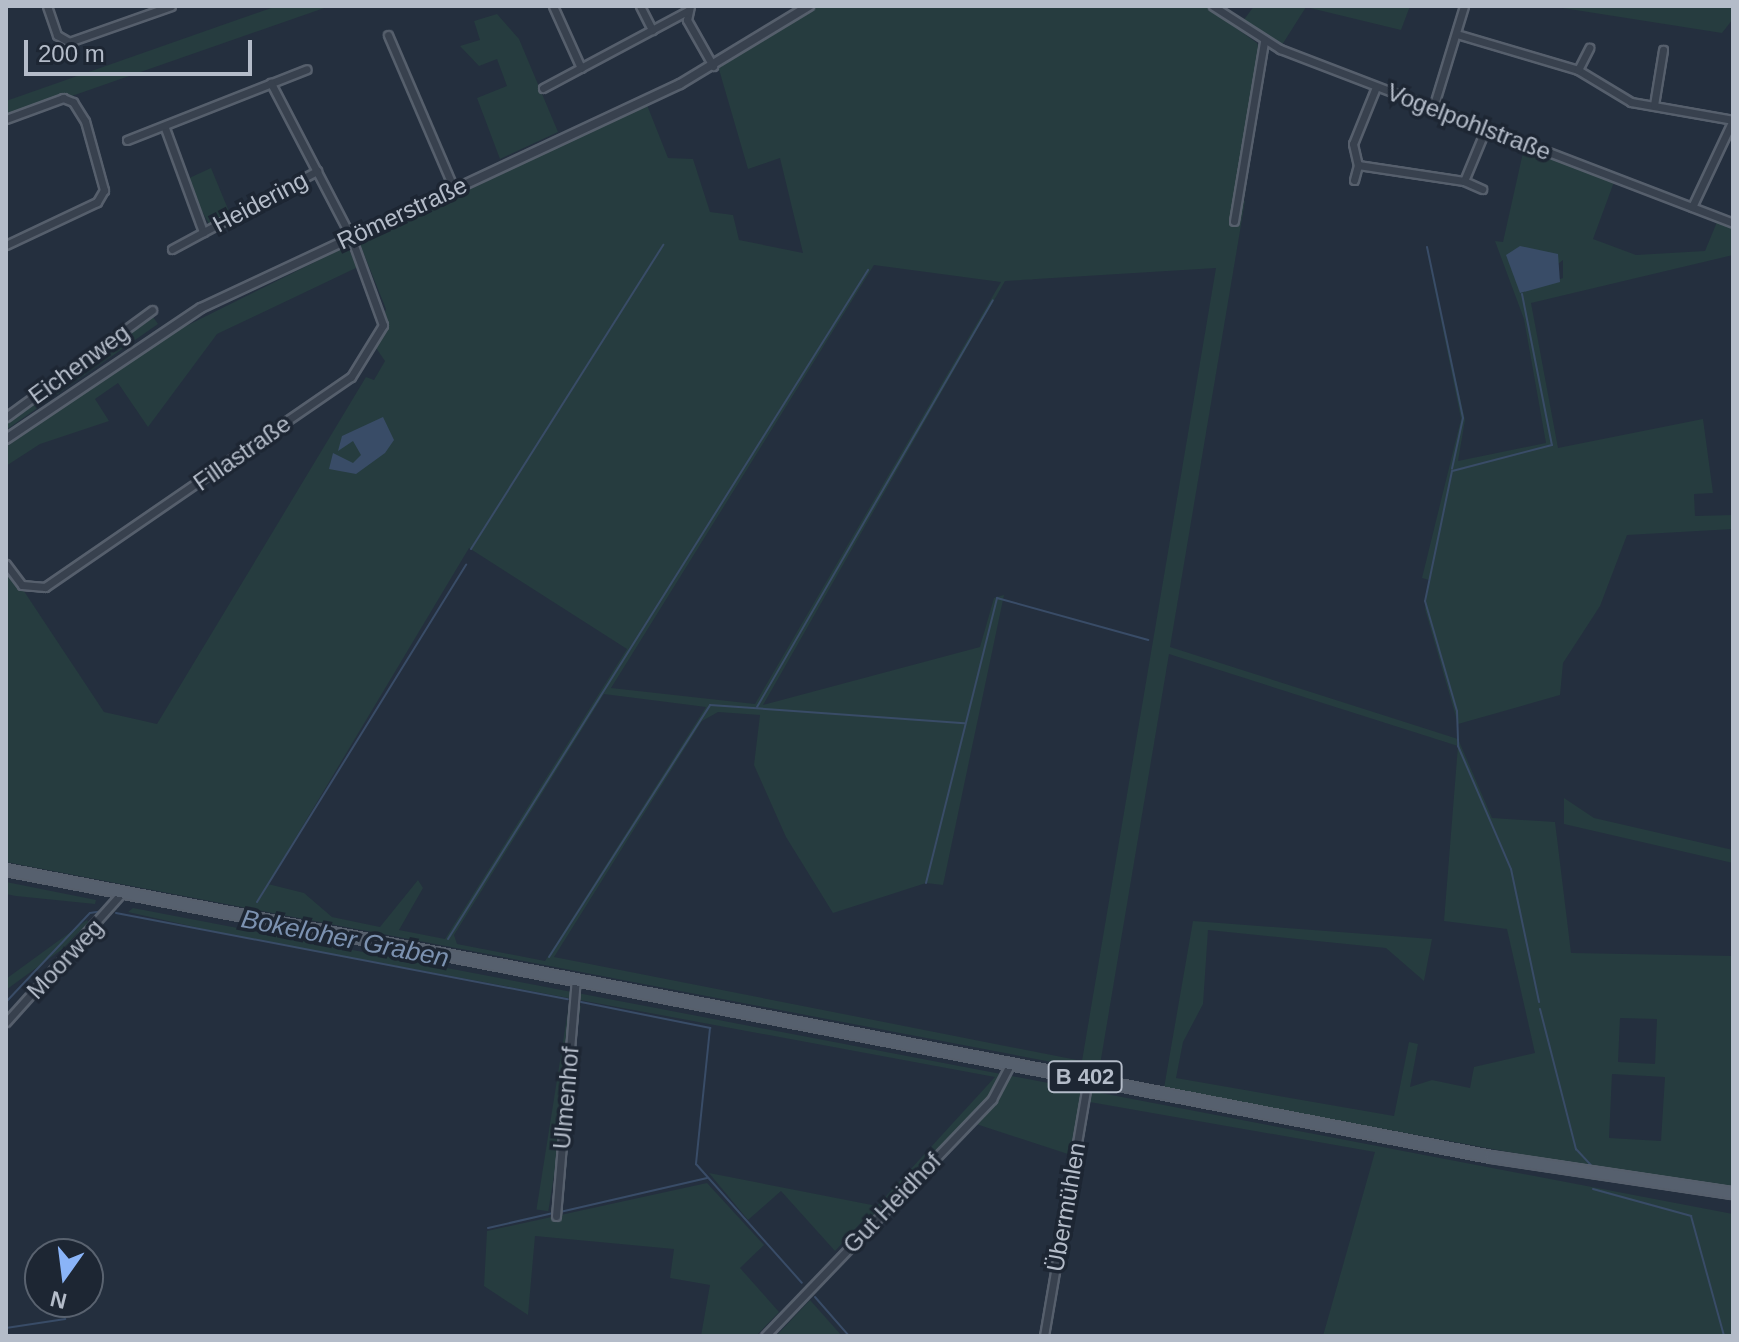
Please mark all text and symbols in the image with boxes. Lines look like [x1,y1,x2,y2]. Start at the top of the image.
scale bar [28,24,256,74]
text: 200 m [38,40,105,67]
street label: Vogelpohlstraße [1383,77,1555,167]
street label: Heidering [208,165,312,239]
street label: Römerstraße [332,170,472,256]
street label: Eichenweg [23,318,135,410]
street label: Fillastraße [188,409,296,497]
water label: Bokeloher Graben [238,904,452,974]
street label: Moorweg [21,913,109,1005]
street label: Ulmenhof [547,1046,585,1150]
road number: B 402 [1047,1059,1123,1095]
street label: Übermühlen [1040,1140,1092,1274]
street label: Gut Heidhof [837,1147,947,1259]
north arrow [24,1238,104,1318]
text: N [48,1286,69,1314]

